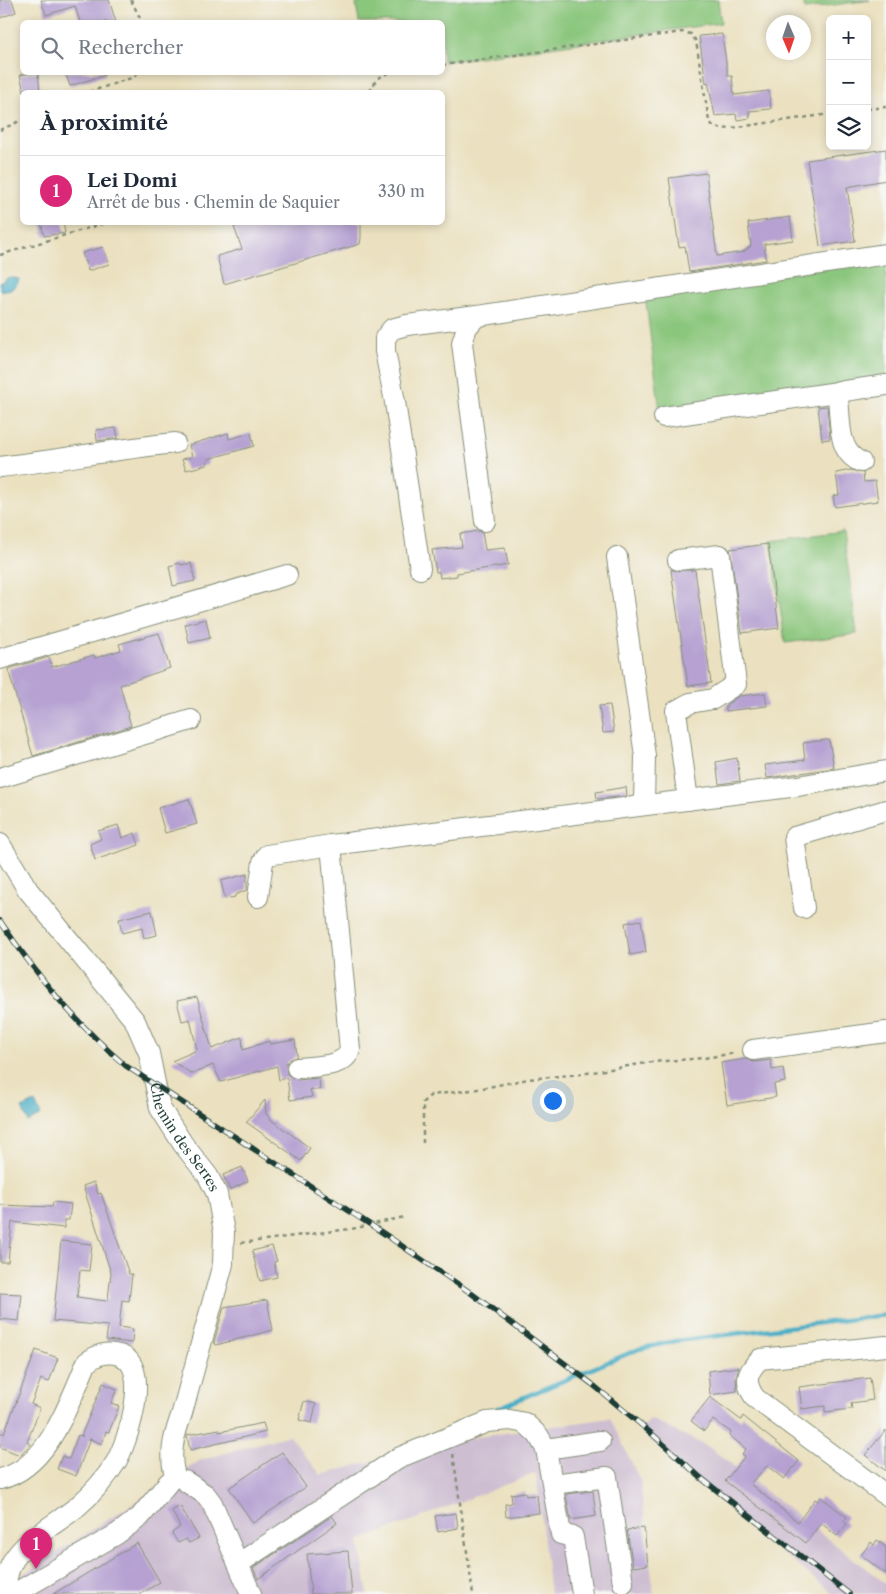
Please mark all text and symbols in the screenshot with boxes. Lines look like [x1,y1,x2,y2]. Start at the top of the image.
north arrow [766,15,811,60]
map controls [826,15,871,150]
button: + [826,15,871,60]
search box [20,20,445,75]
icon: search [38,34,66,62]
text: Rechercher [78,36,183,59]
button: − [826,60,871,105]
button: layers [826,105,871,150]
text: À proximité [40,110,168,135]
text: Lei Domi [87,169,177,192]
text: 1 [52,181,60,201]
text: 330 m [378,181,425,201]
text: Arrêt de bus · Chemin de Saquier [87,192,340,212]
street label: Chemin des Serres [146,1081,223,1195]
your location [540,1088,566,1114]
pin: 1 [20,1528,52,1569]

